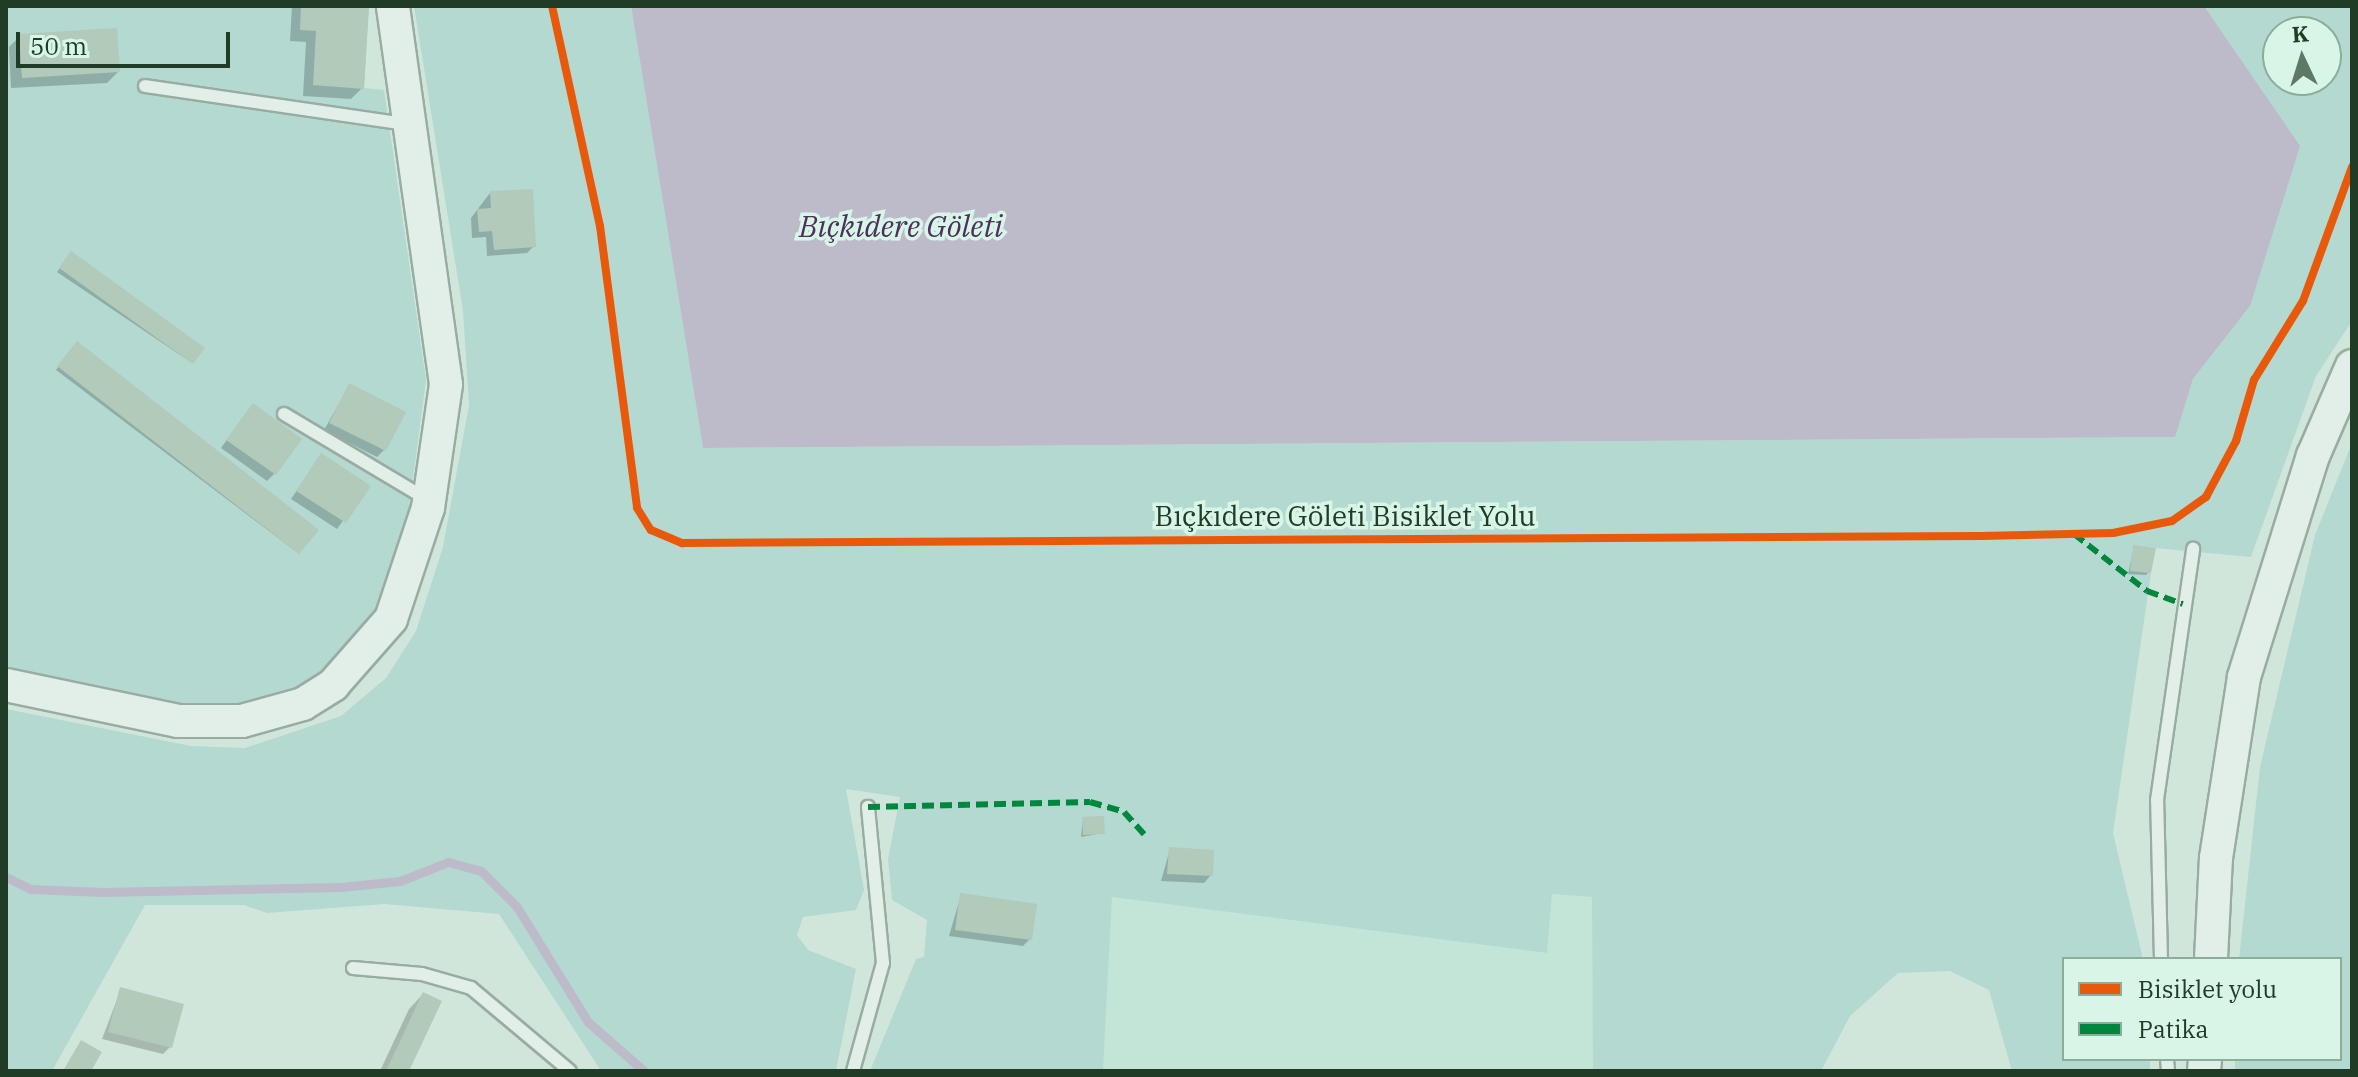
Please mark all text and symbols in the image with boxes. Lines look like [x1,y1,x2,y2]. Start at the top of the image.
scale bar [20,16,234,66]
north arrow [2262,16,2342,96]
text: K [2291,19,2310,49]
text: 50 m [30,30,87,62]
water label: Bıçkıdere Göleti [799,208,1003,244]
street label: Bıçkıdere Göleti Bisiklet Yolu [1154,499,1536,533]
legend [2062,957,2342,1061]
text: Bisiklet yolu [2138,973,2277,1005]
text: Patika [2138,1013,2209,1045]

